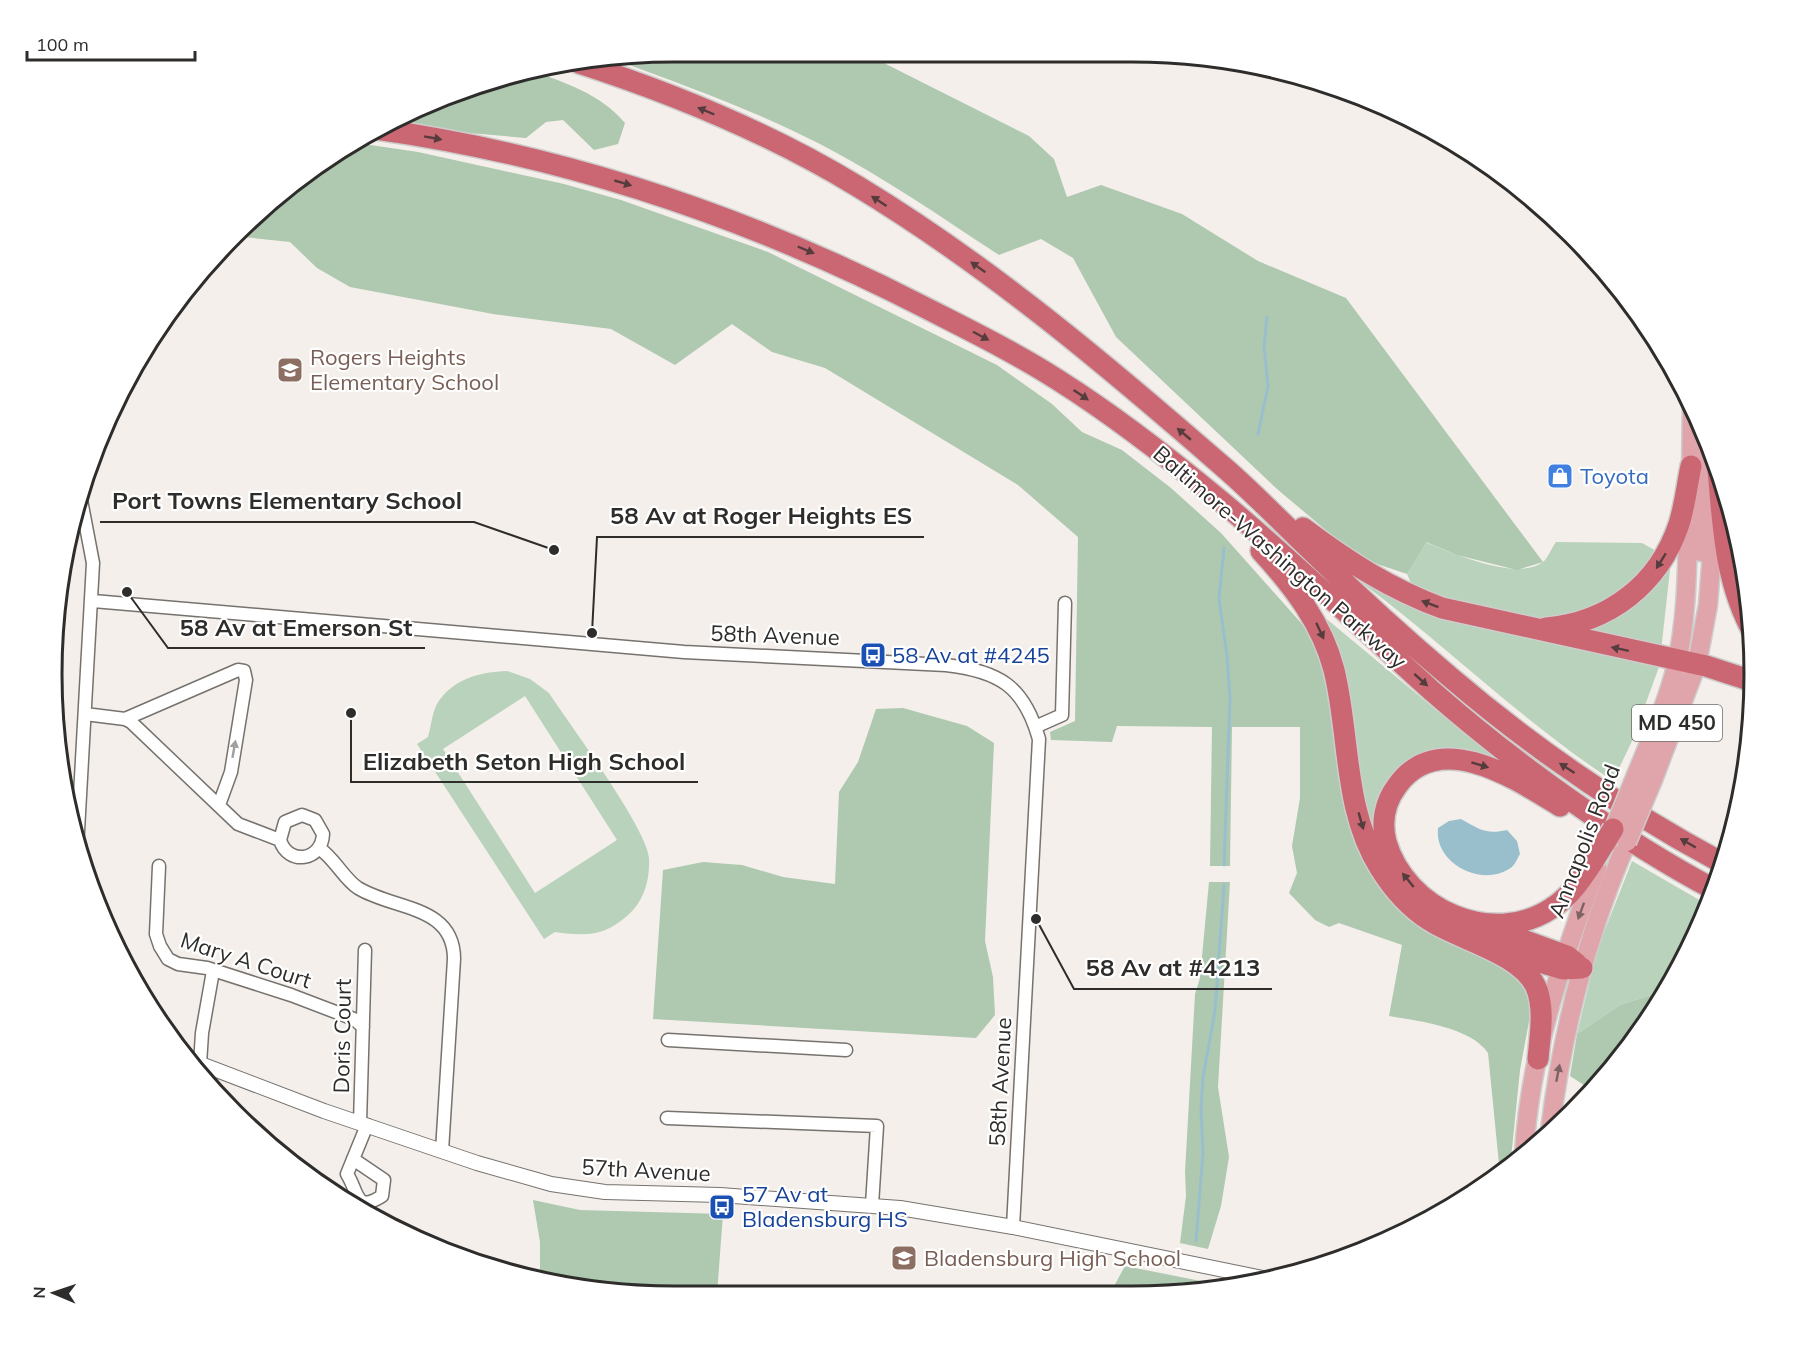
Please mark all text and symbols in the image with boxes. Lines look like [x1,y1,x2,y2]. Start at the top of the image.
scale bar [27,24,195,62]
text: 100 m [36,33,89,56]
one-way arrow [697,106,715,116]
one-way arrow [424,134,443,143]
one-way arrow [614,179,632,188]
one-way arrow [871,195,887,206]
one-way arrow [797,246,815,255]
one-way arrow [970,261,986,273]
one-way arrow [973,331,990,341]
place label: Rogers Heights Elementary School [310,343,499,396]
school or university icon: Rogers Heights Elementary School [275,355,305,385]
one-way arrow [1073,389,1089,400]
one-way arrow [1177,428,1192,441]
street label: Baltimore-Washington Parkway [1148,439,1413,675]
shop icon: Toyota [1545,461,1575,491]
place label: Toyota [1580,462,1649,490]
callout: Port Towns Elementary School [100,480,474,522]
text: Port Towns Elementary School [112,485,462,515]
callout: 58 Av at Roger Heights ES [597,495,924,537]
text: 58 Av at Roger Heights ES [610,500,912,530]
one-way arrow [1656,552,1667,569]
one-way arrow [1421,598,1439,608]
callout: 58 Av at Emerson St [168,606,425,648]
text: 58 Av at Emerson St [180,612,412,642]
street label: 58th Avenue [710,619,840,651]
one-way arrow [1315,623,1324,640]
bus stop icon: 58 Av at #4245 [858,640,888,670]
place label: 58 Av at #4245 [892,641,1050,669]
one-way arrow [1610,644,1629,653]
one-way arrow [1413,673,1428,686]
road number: MD 450 [1632,705,1722,741]
one-way arrow [230,739,239,758]
callout: Elizabeth Seton High School [351,740,698,782]
text: Elizabeth Seton High School [363,746,685,776]
street label: Annapolis Road [1542,760,1626,922]
one-way arrow [1471,761,1489,770]
one-way arrow [1559,763,1575,774]
one-way arrow [1356,812,1366,830]
one-way arrow [1679,838,1696,848]
one-way arrow [1402,872,1414,887]
one-way arrow [1576,902,1585,920]
street label: Mary A Court [177,926,315,994]
callout: 58 Av at #4213 [1074,947,1272,989]
text: 58 Av at #4213 [1086,952,1260,982]
street label: Doris Court [327,978,357,1094]
street label: 58th Avenue [983,1017,1017,1147]
one-way arrow [1554,1063,1563,1082]
street label: 57th Avenue [581,1153,711,1187]
place label: 57 Av at Bladensburg HS [742,1180,908,1233]
bus stop icon: 57 Av at Bladensburg HS [707,1192,737,1222]
school or university icon: Bladensburg High School [889,1243,919,1273]
place label: Bladensburg High School [924,1244,1181,1272]
north arrow [24,1263,84,1323]
text: N [29,1286,49,1299]

